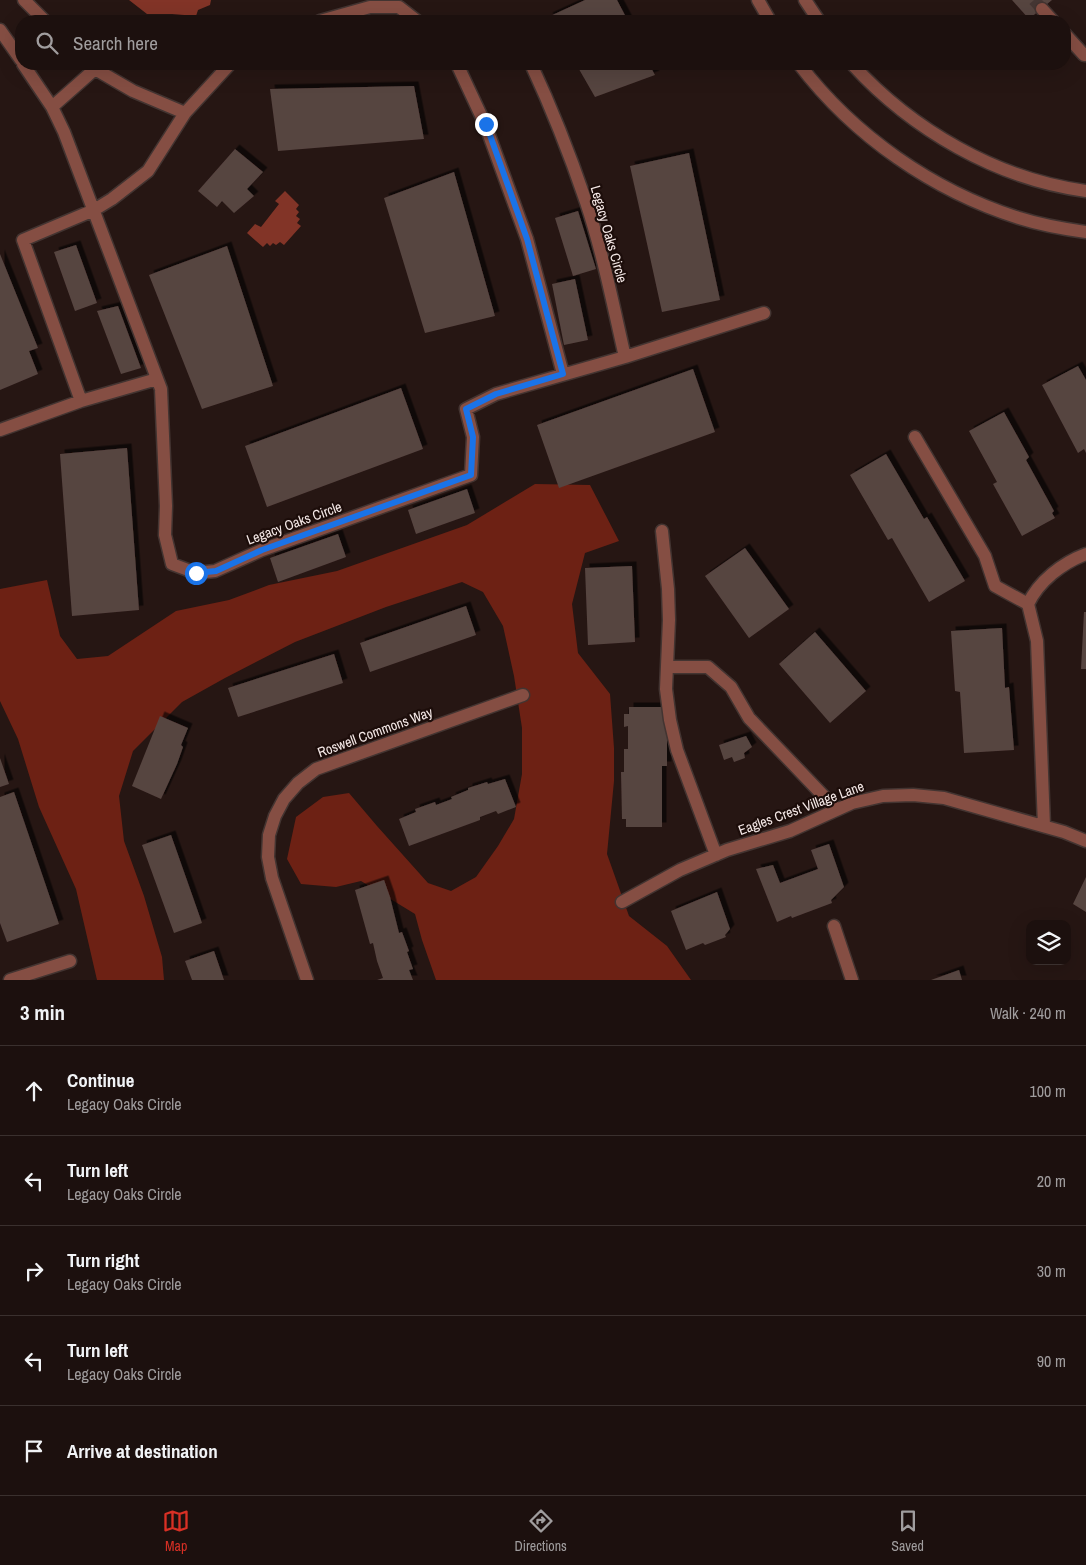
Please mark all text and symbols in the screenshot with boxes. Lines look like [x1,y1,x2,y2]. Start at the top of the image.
search box [15,15,1071,70]
icon: search [33,29,61,57]
text: Search here [73,30,158,56]
route end [475,113,498,136]
street label: Legacy Oaks Circle [587,183,631,285]
street label: Legacy Oaks Circle [244,497,344,549]
route start [185,562,208,585]
street label: Roswell Commons Way [315,703,435,761]
street label: Eagles Crest Village Lane [736,777,866,839]
map controls [1026,920,1071,965]
button: layers [1026,920,1071,965]
text: 3 min [20,998,65,1027]
text: Walk · 240 m [990,1002,1066,1024]
text: Continue [67,1067,135,1093]
icon: ahead [20,1077,48,1105]
text: 100 m [1030,1080,1066,1102]
text: Legacy Oaks Circle [67,1093,181,1115]
text: Turn left [67,1157,128,1183]
icon: left [20,1167,48,1195]
text: 20 m [1037,1170,1066,1192]
text: Legacy Oaks Circle [67,1183,181,1205]
text: Turn right [67,1247,139,1273]
icon: right [20,1257,48,1285]
text: 30 m [1037,1260,1066,1282]
text: Legacy Oaks Circle [67,1273,181,1295]
text: Turn left [67,1337,128,1363]
icon: left [20,1347,48,1375]
text: 90 m [1037,1350,1066,1372]
text: Legacy Oaks Circle [67,1363,181,1385]
icon: arrive [20,1437,48,1465]
text: Arrive at destination [67,1438,218,1464]
tab: Map [162,1507,190,1555]
tab: Directions [515,1507,567,1555]
tab: Saved [891,1507,924,1555]

